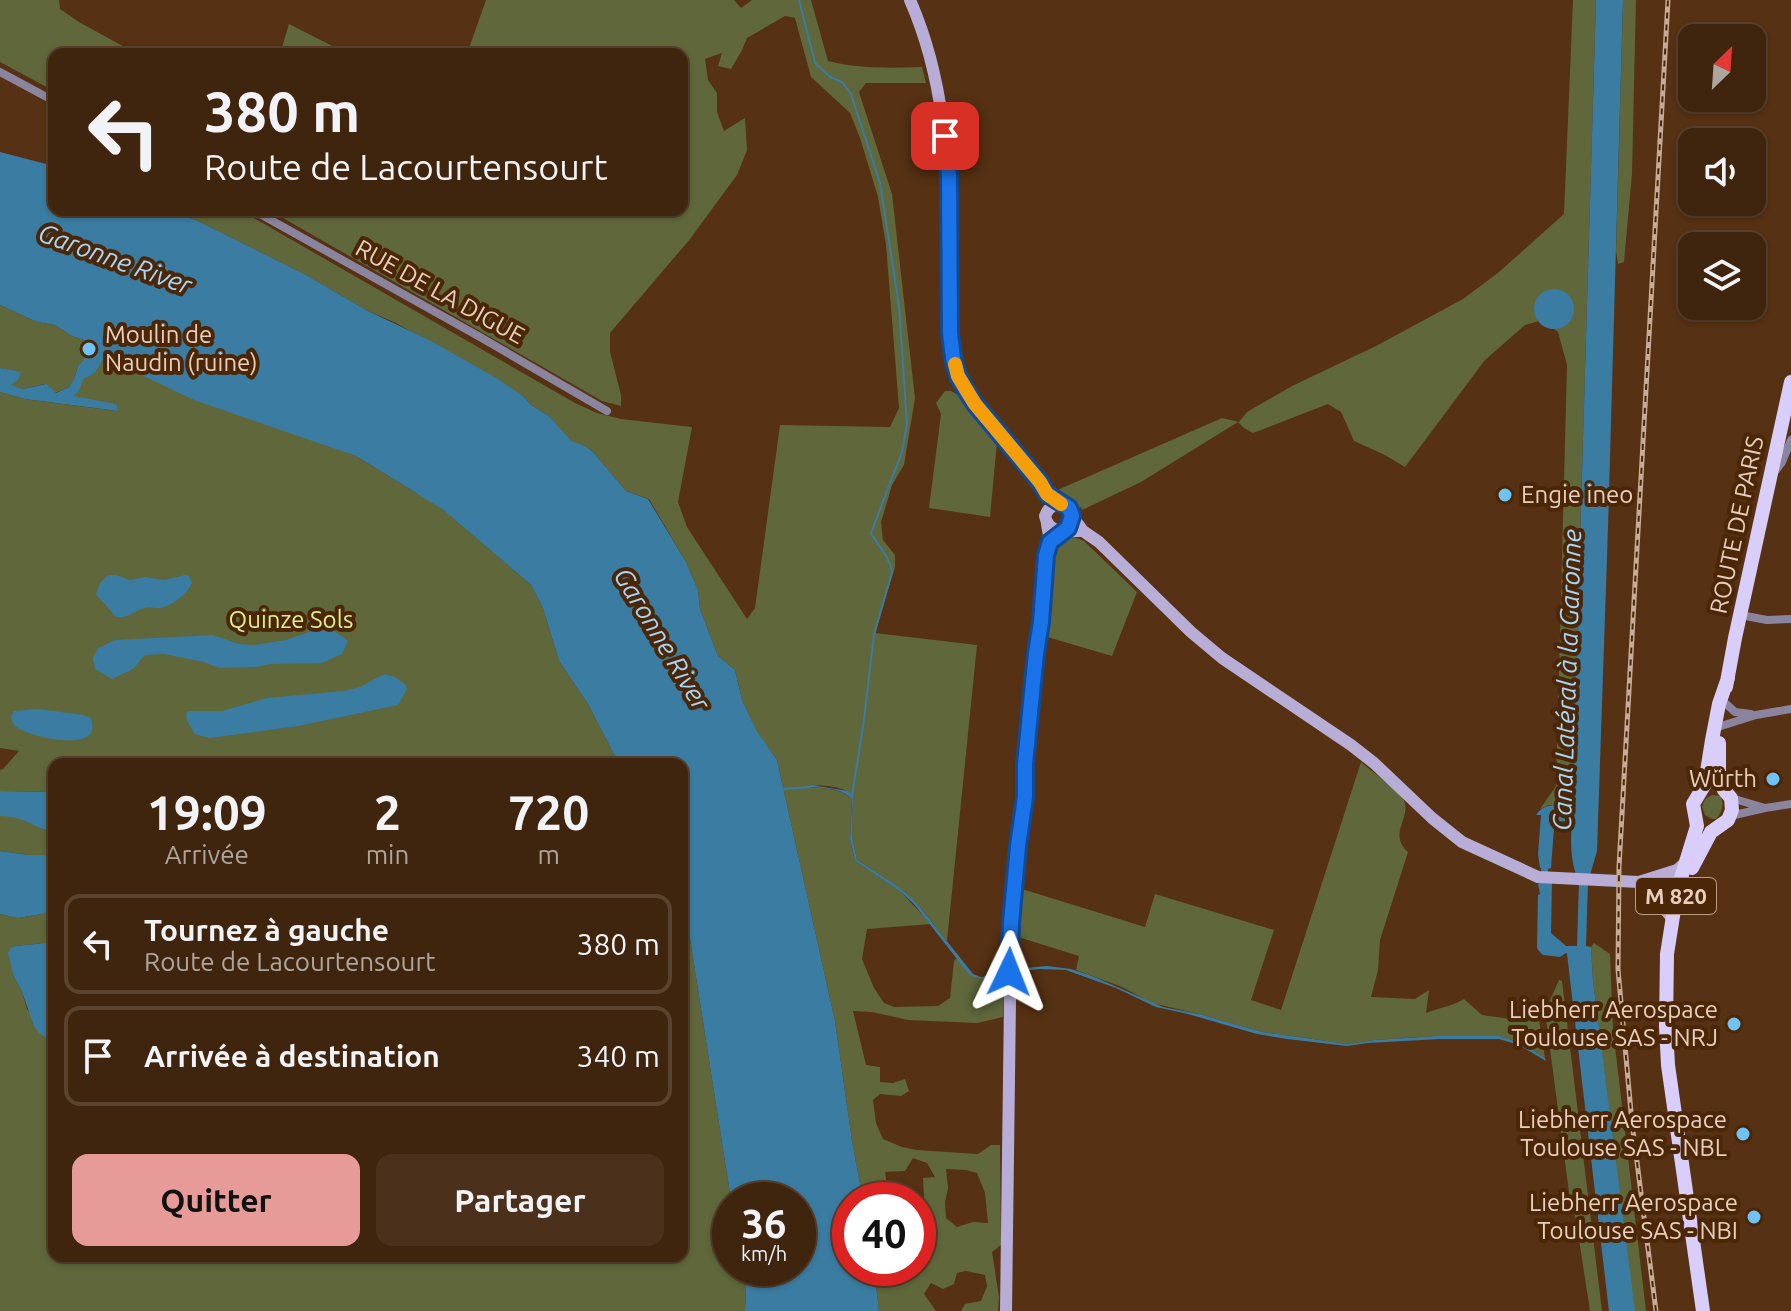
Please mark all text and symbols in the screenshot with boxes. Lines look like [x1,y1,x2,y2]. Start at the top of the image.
north arrow [1678,24,1766,112]
map controls [1678,24,1766,320]
icon: left [72,80,176,184]
text: 380 m [204,80,360,143]
pin [911,102,979,170]
icon: arrive [923,114,967,158]
button: sound [1678,128,1766,216]
text: Route de Lacourtensourt [204,146,608,187]
water label: Garonne River [35,217,197,300]
button: layers [1678,232,1766,320]
street label: RUE DE LA DIGUE [351,234,529,349]
place label: Moulin de Naudin (ruine) [105,321,258,376]
marker: Moulin de Naudin (ruine) [80,340,98,358]
street label: ROUTE DE PARIS [1705,434,1769,616]
place label: Engie ineo [1521,481,1633,508]
marker: Engie ineo [1496,486,1514,504]
water label: Canal Latéral à la Garonne [1547,529,1586,831]
water label: Garonne River [609,562,717,716]
park label: Quinze Sols [229,606,353,633]
place label: Würth [1689,765,1757,792]
marker: Würth [1764,770,1782,788]
text: 19:09 [147,785,267,839]
text: 2 [374,785,401,839]
text: 720 [508,785,589,839]
text: Arrivée [165,840,249,869]
text: min [366,840,409,869]
text: m [537,840,560,869]
road number: M 820 [1636,878,1716,914]
text: Tournez à gauche [144,913,389,947]
icon: left [76,922,120,966]
text: 380 m [576,927,660,961]
position arrow [967,930,1051,1014]
text: Route de Lacourtensourt [144,947,436,976]
place label: Liebherr Aerospace Toulouse SAS - NRJ [1509,996,1718,1051]
marker: Liebherr Aerospace Toulouse SAS - NRJ [1725,1015,1743,1033]
icon: arrive [76,1034,120,1078]
text: Arrivée à destination [144,1039,440,1073]
text: 340 m [576,1039,660,1073]
place label: Liebherr Aerospace Toulouse SAS - NBL [1518,1106,1727,1161]
marker: Liebherr Aerospace Toulouse SAS - NBL [1734,1125,1752,1143]
button: Quitter [72,1154,360,1246]
button: Partager [376,1154,664,1246]
speed limit sign: 40 [832,1182,936,1286]
place label: Liebherr Aerospace Toulouse SAS - NBI [1529,1189,1738,1244]
text: 36 [741,1201,787,1246]
marker: Liebherr Aerospace Toulouse SAS - NBI [1745,1208,1763,1226]
text: km/h [741,1242,787,1265]

